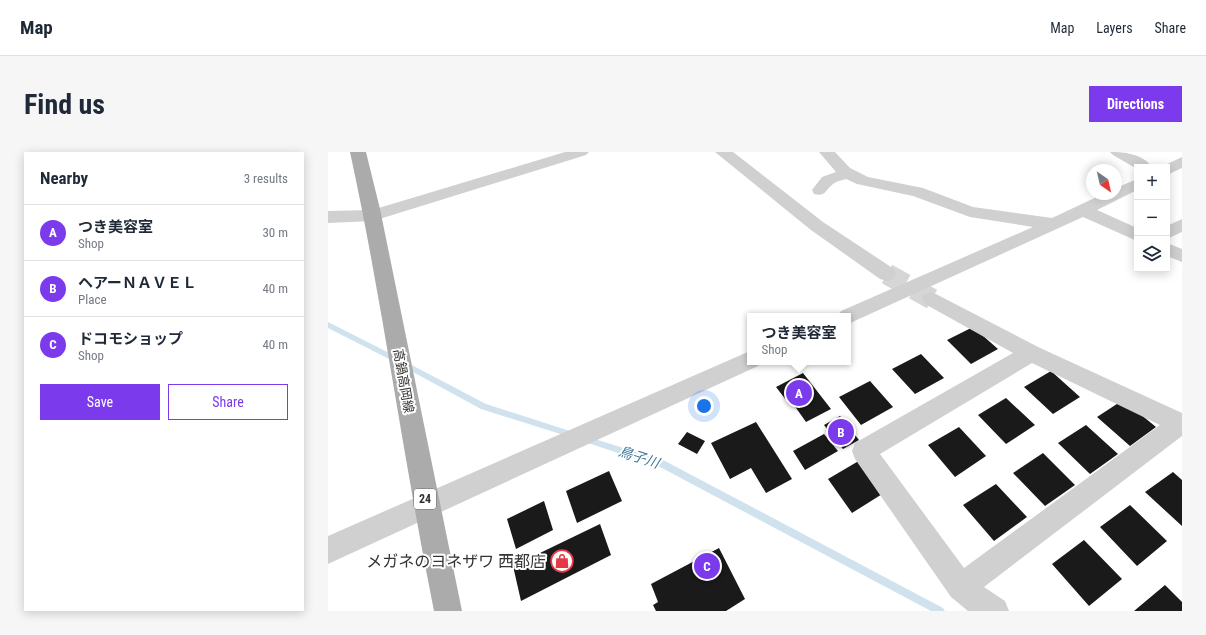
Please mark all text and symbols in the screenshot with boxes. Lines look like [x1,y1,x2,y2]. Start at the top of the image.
text: Map [20,16,53,39]
text: Map [1050,20,1074,36]
text: Layers [1096,20,1133,36]
text: Share [1155,20,1186,36]
button: Directions [1089,86,1182,122]
text: Find us [24,88,105,121]
north arrow [1086,164,1122,200]
map controls [1134,164,1170,272]
button: + [1134,164,1170,200]
text: Nearby [40,168,88,188]
text: 3 results [244,171,288,186]
button: − [1134,200,1170,236]
text: つき美容室 [78,218,153,236]
text: A [49,225,57,240]
text: 30 m [262,225,288,240]
text: Shop [78,236,104,251]
button: layers [1134,236,1170,272]
text: ヘアーＮＡＶＥＬ [78,274,197,292]
text: B [49,281,57,296]
text: 40 m [262,281,288,296]
text: Place [78,292,107,307]
popup [747,313,851,365]
text: つき美容室 [761,324,837,342]
text: ドコモショップ [78,330,183,348]
text: C [49,337,57,352]
text: 40 m [262,337,288,352]
text: Shop [761,342,787,357]
text: Shop [78,348,104,363]
street label: 高鍋高岡線 [390,348,417,414]
pin: A [786,378,812,408]
button: Save [40,384,160,420]
button: Share [168,384,288,420]
your location [694,396,714,416]
pin: B [828,417,854,447]
water label: 鳥子川 [617,443,663,472]
road number: 24 [414,489,436,509]
shop icon: メガネのヨネザワ 西都店 [549,548,575,574]
pin: C [694,551,720,581]
place label: メガネのヨネザワ 西都店 [366,552,546,571]

